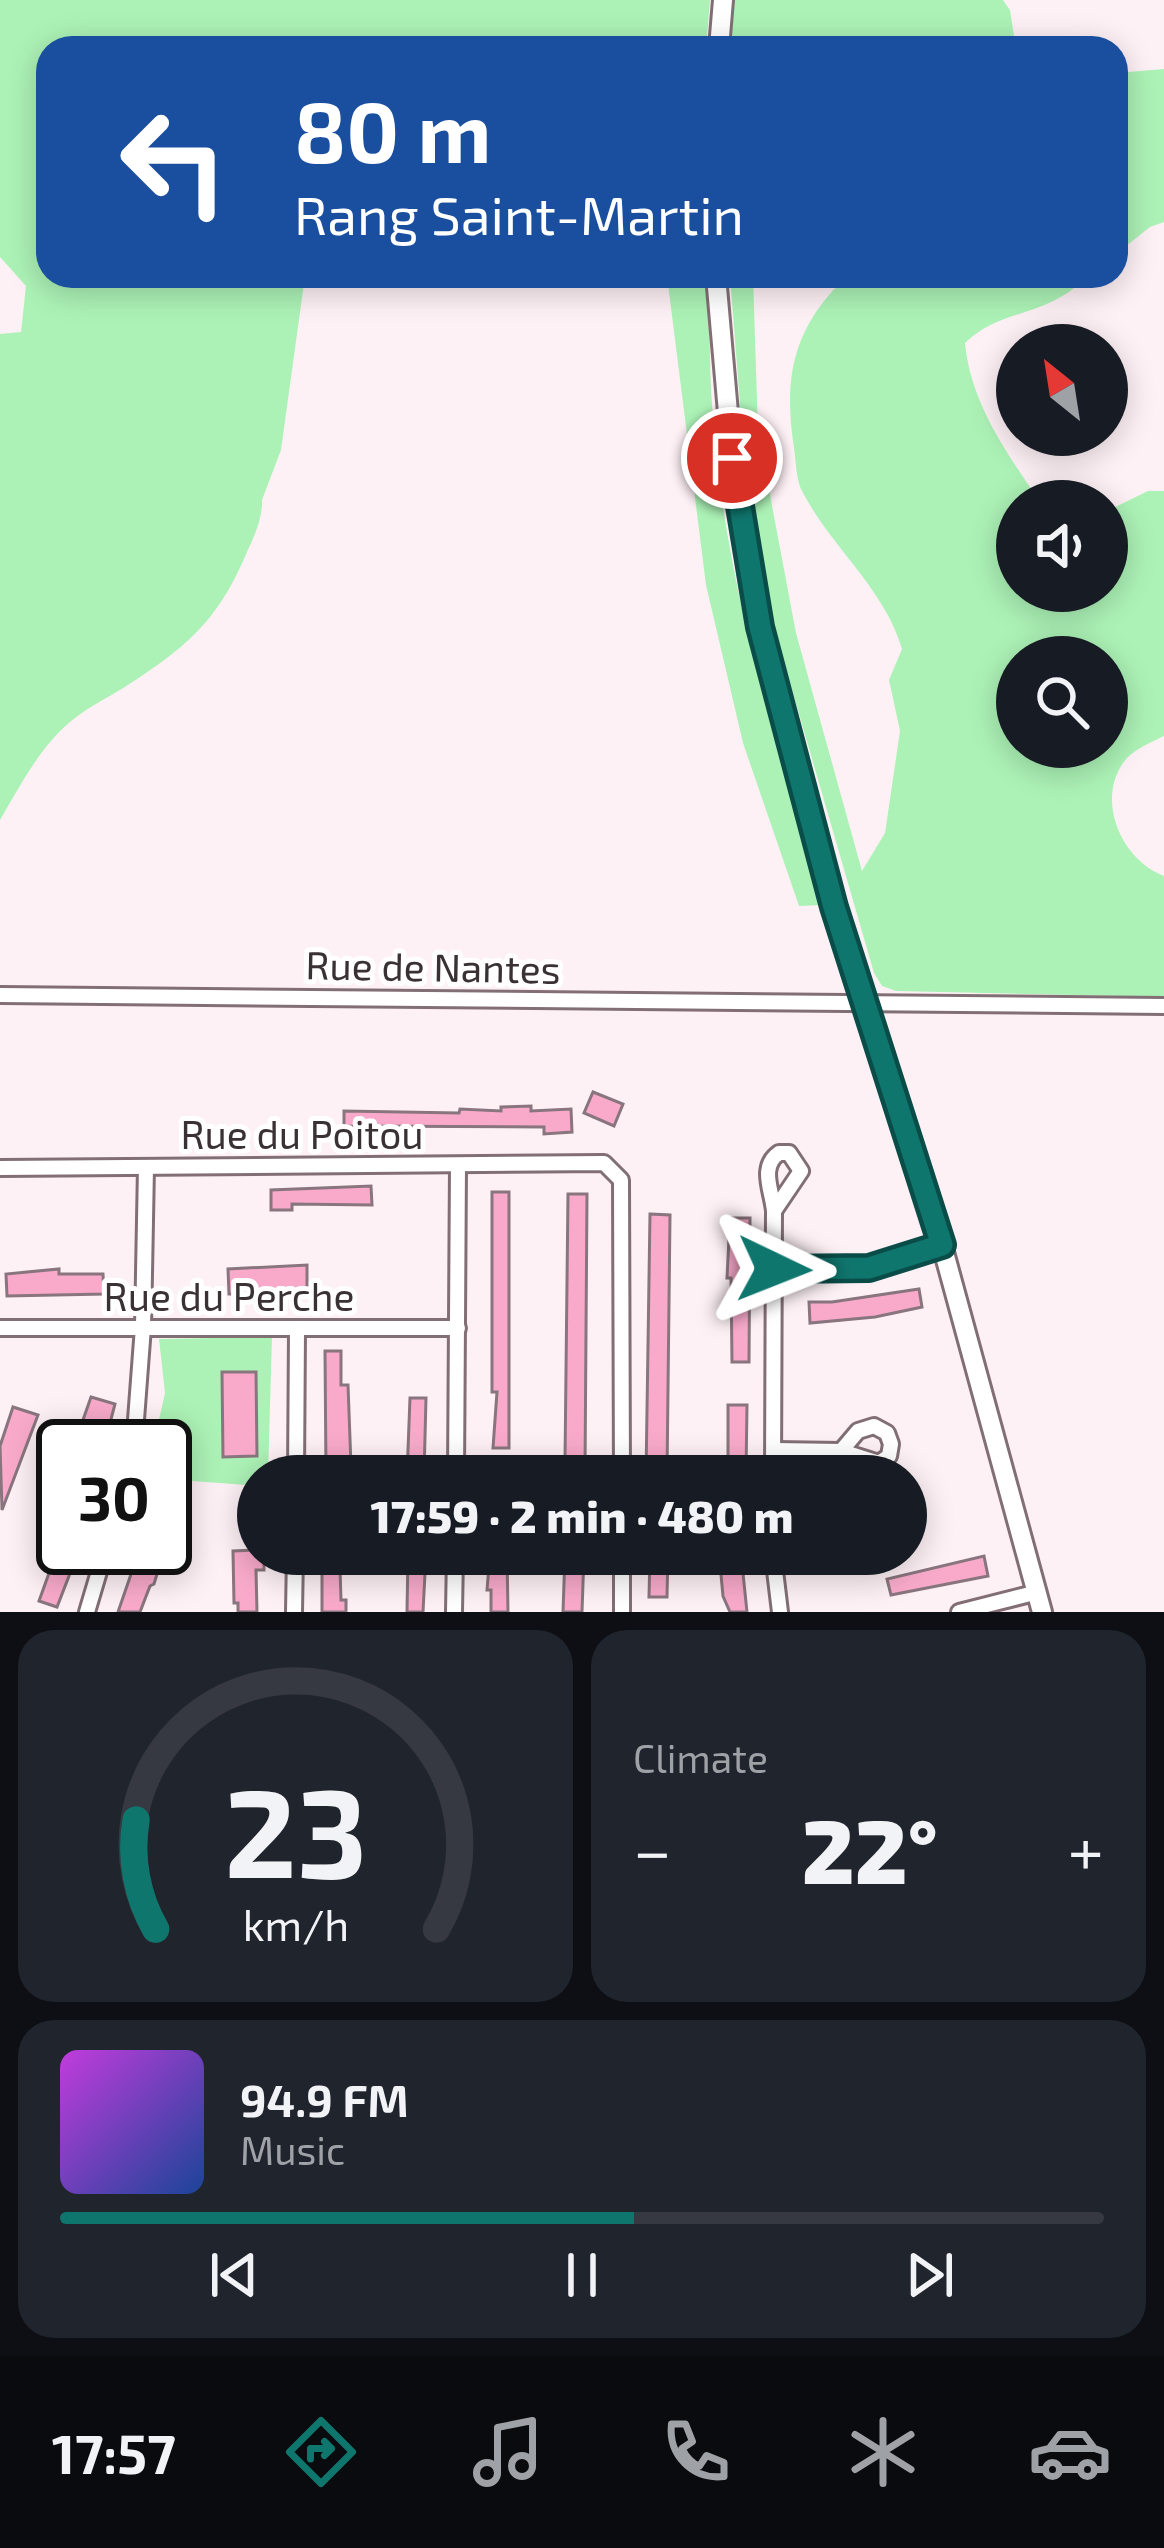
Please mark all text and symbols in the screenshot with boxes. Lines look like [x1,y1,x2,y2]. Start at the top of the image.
text: 80 m [294,79,491,180]
icon: left [96,84,252,240]
text: Rang Saint-Martin [294,181,744,246]
north arrow [996,324,1128,456]
map controls [996,324,1128,768]
pin [681,407,783,509]
icon: arrive [699,425,765,491]
button: sound [996,480,1128,612]
button: search [996,636,1128,768]
street label: Rue de Nantes [305,940,561,992]
street label: Rue du Poitou [180,1110,424,1157]
position arrow [711,1206,837,1332]
street label: Rue du Perche [104,1272,354,1319]
speed limit sign: 30 [36,1419,192,1575]
text: 17:59 · 2 min · 480 m [371,1488,793,1542]
text: Climate [633,1734,768,1781]
text: 23 [224,1753,367,1903]
text: 22° [801,1794,938,1902]
text: − [633,1809,672,1888]
text: + [1068,1809,1104,1888]
text: km/h [242,1898,349,1950]
text: 94.9 FM [240,2072,409,2126]
text: Music [240,2126,345,2173]
icon: previous [201,2242,267,2308]
icon: pause [549,2242,615,2308]
icon: next [897,2242,963,2308]
icon: directions [279,2410,363,2494]
icon: music [466,2410,550,2494]
icon: phone [654,2410,738,2494]
icon: climate [841,2410,925,2494]
icon: car [1028,2410,1112,2494]
text: 17:57 [52,2420,176,2485]

